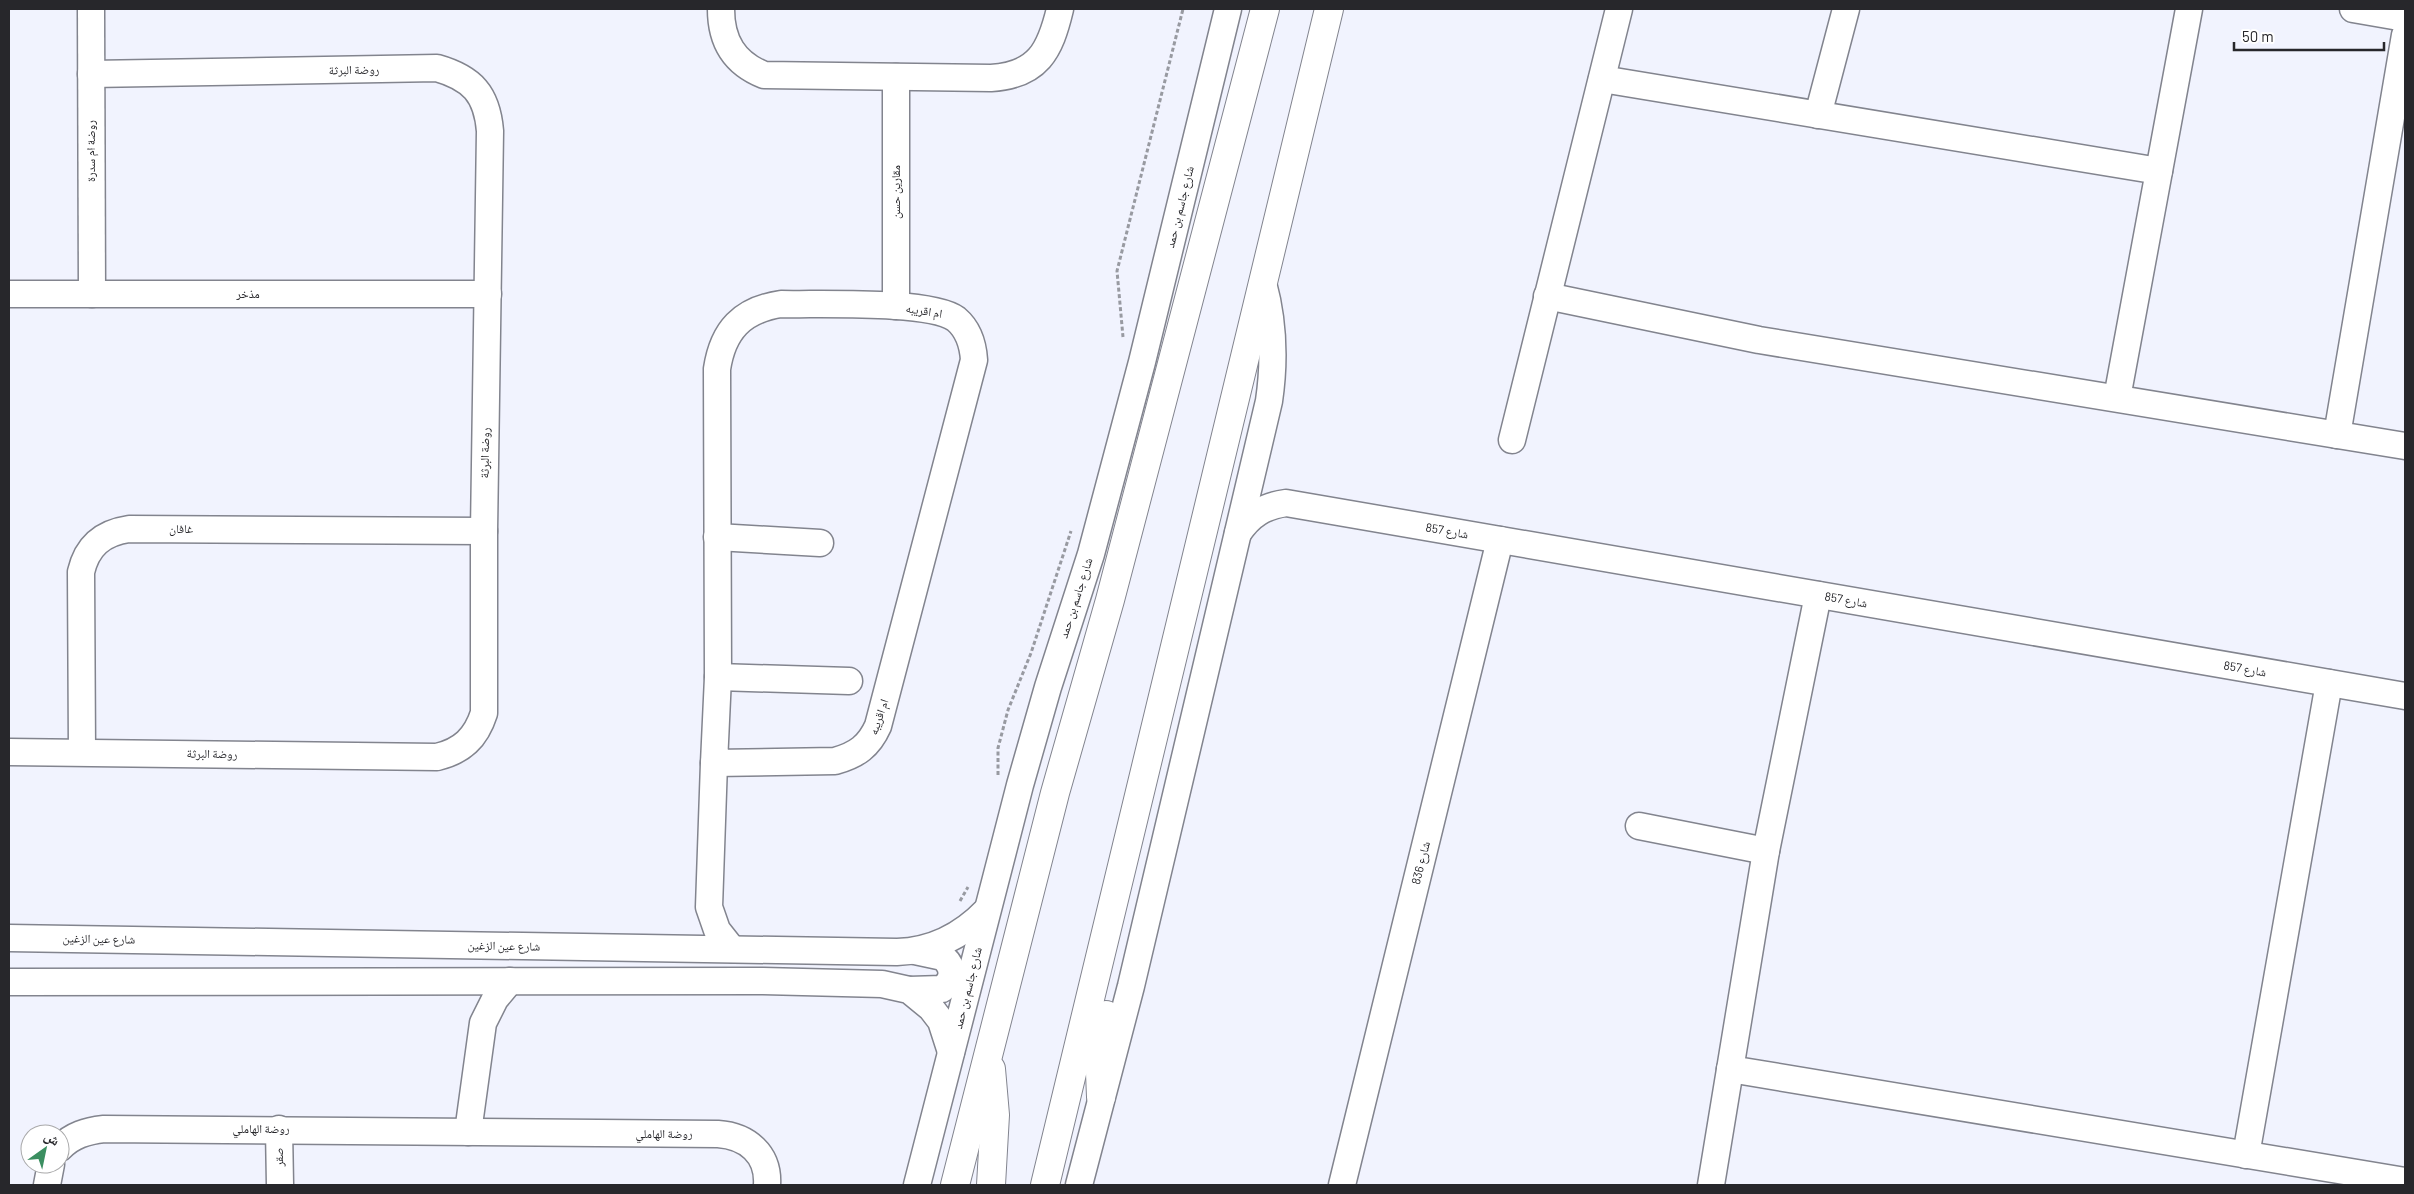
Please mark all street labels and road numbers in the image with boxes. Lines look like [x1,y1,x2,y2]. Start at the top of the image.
street label: روضة البرثة [328,62,380,78]
street label: روضة ام سدرة [83,120,99,182]
street label: شارع جاسم بن حمد [1162,164,1198,249]
street label: مقارين حسن [888,165,903,219]
street label: مذخر [235,286,260,300]
street label: ام اقريبه [905,300,944,322]
street label: روضة البرثة [477,427,493,479]
street label: شارع 857 [1424,519,1470,543]
street label: غافان [169,521,193,536]
street label: شارع جاسم بن حمد [1055,556,1097,640]
street label: شارع 857 [1823,588,1869,612]
street label: شارع 857 [2222,657,2268,681]
street label: ام اقريبه [865,697,893,737]
street label: روضة البرثة [186,746,238,762]
street label: شارع 836 [1408,840,1434,886]
street label: شارع عين الزغين [63,930,136,948]
street label: شارع عين الزغين [468,937,541,955]
street label: شارع جاسم بن حمد [950,945,986,1030]
street label: روضة الهاملي [232,1121,290,1139]
street label: روضة الهاملي [635,1126,693,1144]
street label: صقر [271,1147,285,1168]

